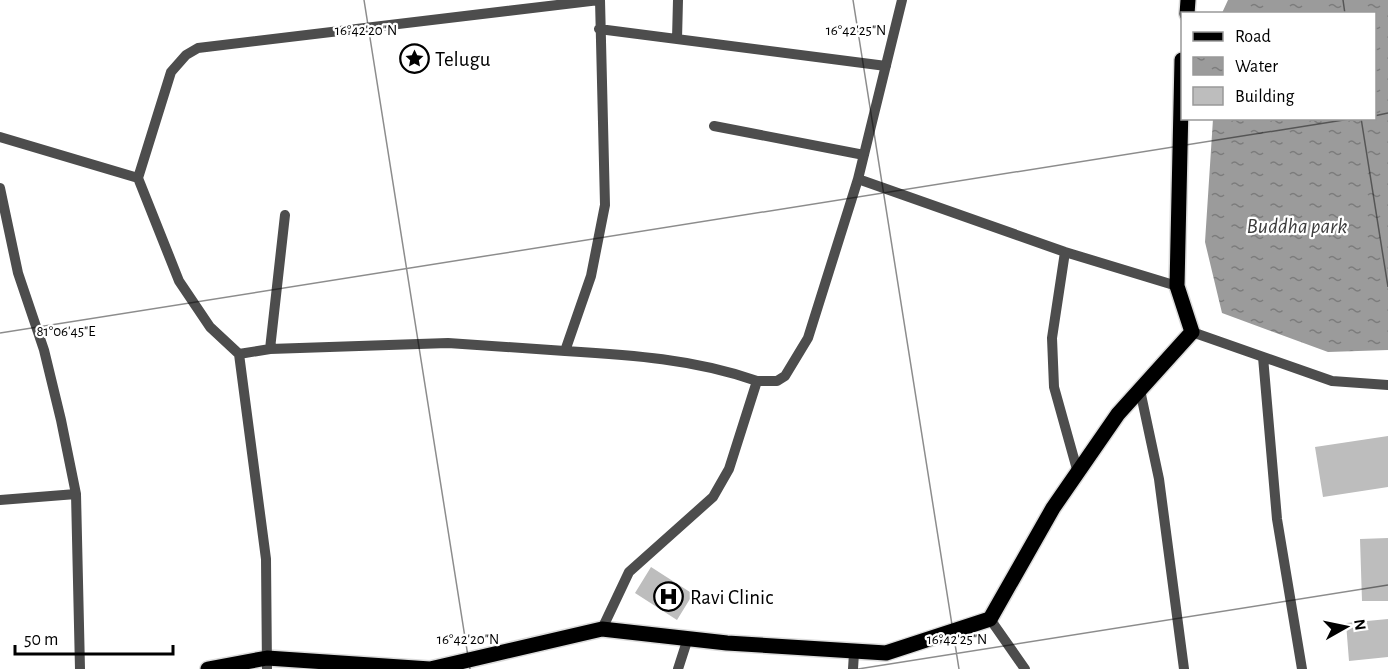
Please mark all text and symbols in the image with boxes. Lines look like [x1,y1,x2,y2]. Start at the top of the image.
legend [1181,12,1376,120]
text: 16°42'20"N [335,23,397,38]
text: 16°42'25"N [826,23,886,38]
text: Road [1235,28,1271,46]
place icon: Telugu [398,43,430,75]
place label: Telugu [435,49,491,70]
text: Water [1235,58,1278,76]
text: Building [1235,88,1295,106]
water label: Buddha park [1247,215,1347,238]
text: 81°06'45"E [36,324,96,339]
hospital icon: Ravi Clinic [653,581,685,613]
place label: Ravi Clinic [690,587,773,608]
north arrow [1316,597,1376,657]
scale bar [15,618,172,656]
text: N [1351,618,1369,632]
text: 50 m [24,631,58,649]
text: 16°42'20"N [437,632,499,647]
text: 16°42'25"N [927,632,987,647]

